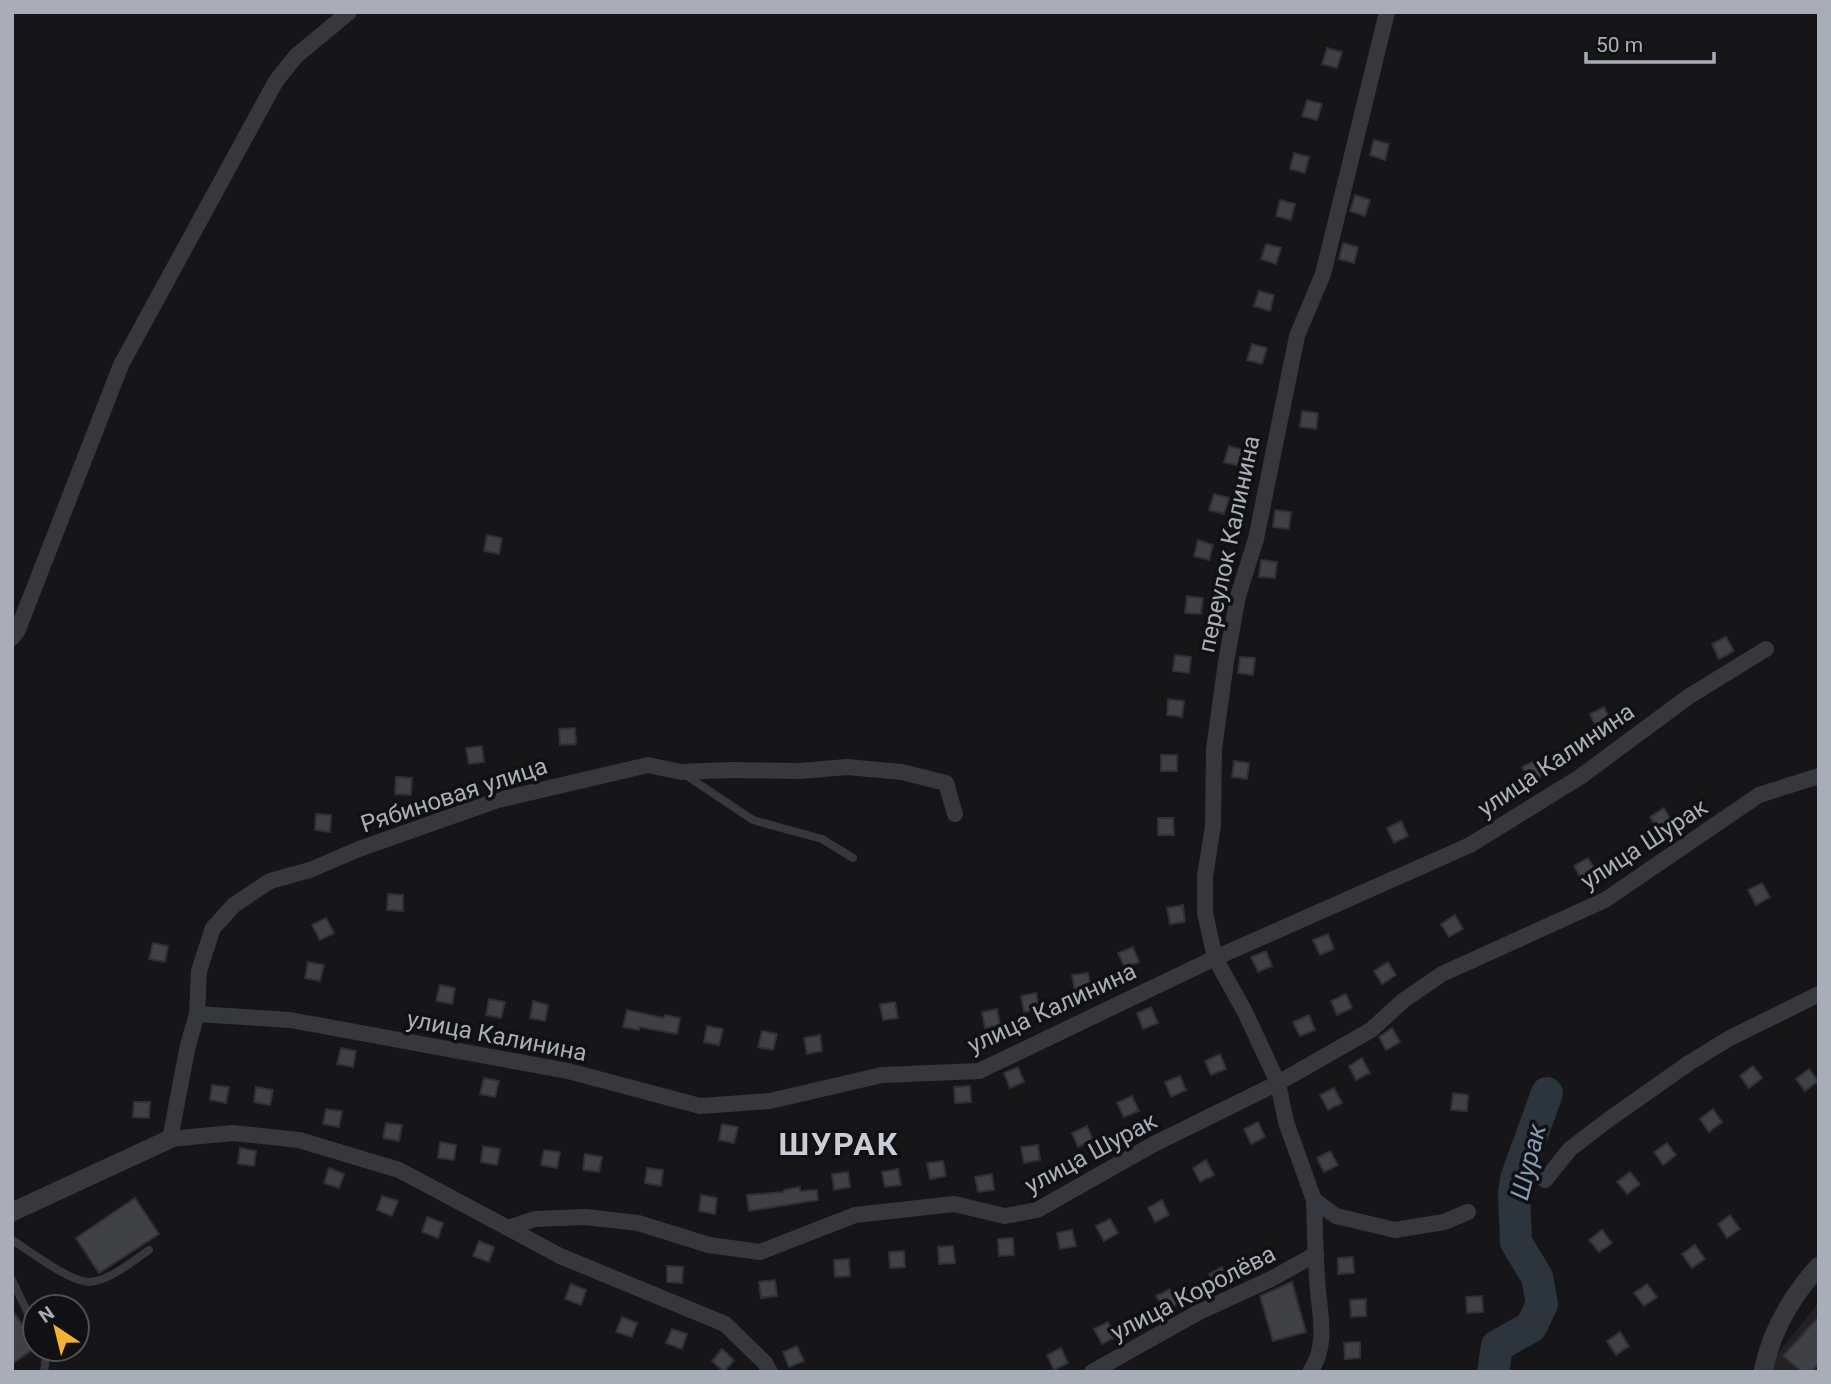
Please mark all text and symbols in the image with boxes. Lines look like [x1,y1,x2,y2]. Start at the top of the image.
scale bar [1586,21,1714,65]
text: 50 m [1596,33,1643,57]
street label: переулок Калинина [1192,433,1266,655]
street label: улица Калинина [1472,697,1640,823]
street label: Рябиновая улица [357,752,551,838]
street label: улица Шурак [1575,793,1713,895]
street label: улица Калинина [963,957,1141,1059]
street label: улица Калинина [405,1005,589,1067]
street label: улица Шурак [1020,1107,1162,1199]
water label: Шурак [1504,1120,1552,1203]
district label: ШУРАК [778,1125,900,1163]
street label: улица Королёва [1106,1239,1280,1347]
north arrow [21,1293,91,1363]
text: N [34,1301,59,1328]

